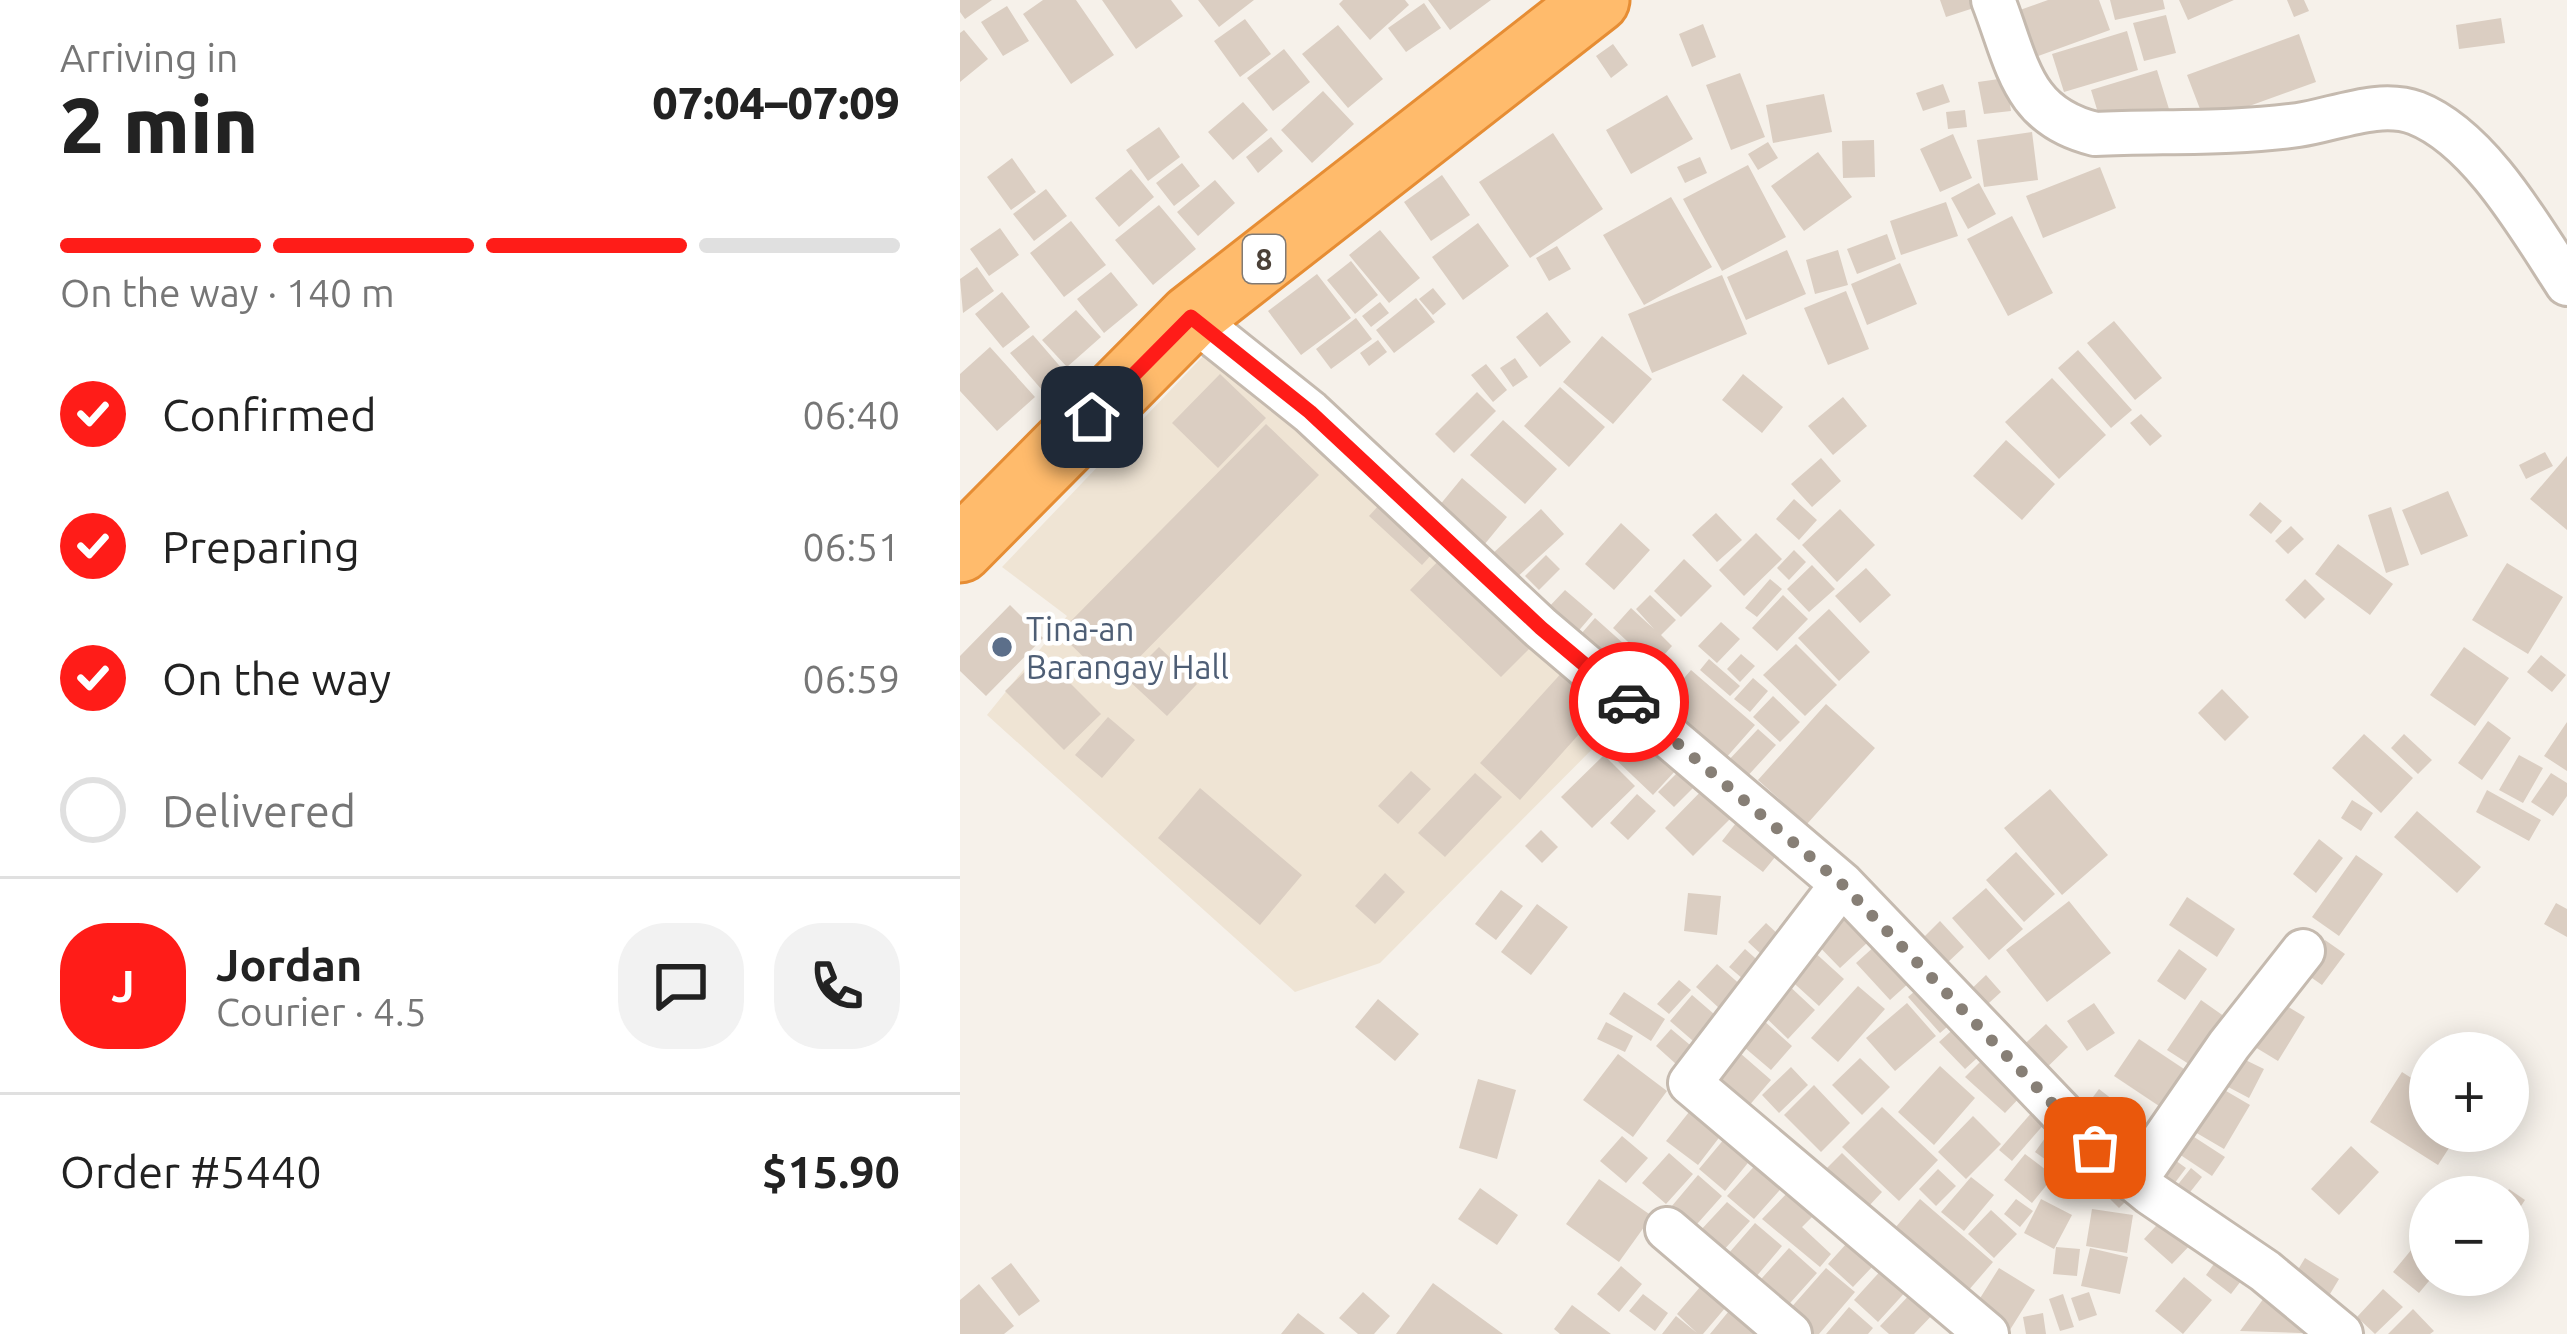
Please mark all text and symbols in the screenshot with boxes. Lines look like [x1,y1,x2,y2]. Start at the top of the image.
text: Arriving in [60,36,238,79]
text: 07:04–07:09 [652,77,900,128]
text: 2 min [60,80,258,168]
road number: 8 [1243,235,1285,283]
text: On the way · 140 m [60,271,395,314]
pin [1041,366,1143,468]
icon: check [60,381,126,447]
icon: home [1059,384,1125,450]
text: Confirmed [162,389,377,440]
text: 06:40 [802,393,900,436]
icon: check [60,513,126,579]
text: Preparing [162,521,360,572]
text: 06:51 [802,525,900,568]
place label: Tina-an Barangay Hall [1026,610,1229,685]
marker: Tina-an Barangay Hall [989,634,1015,660]
courier [1569,642,1689,762]
icon: check [60,645,126,711]
text: On the way [162,653,391,704]
text: 06:59 [802,657,900,700]
icon: car [1596,669,1662,735]
text: Delivered [162,785,356,836]
button: chat [618,923,744,1049]
button: phone [774,923,900,1049]
text: Jordan [216,939,362,990]
text: J [111,960,135,1011]
text: Courier · 4.5 [216,990,427,1033]
map controls [2409,1032,2529,1296]
button: + [2409,1032,2529,1152]
pin [2044,1097,2146,1199]
icon: bag [2062,1115,2128,1181]
text: Order #5440 [60,1146,322,1197]
text: $15.90 [762,1146,900,1197]
button: − [2409,1176,2529,1296]

